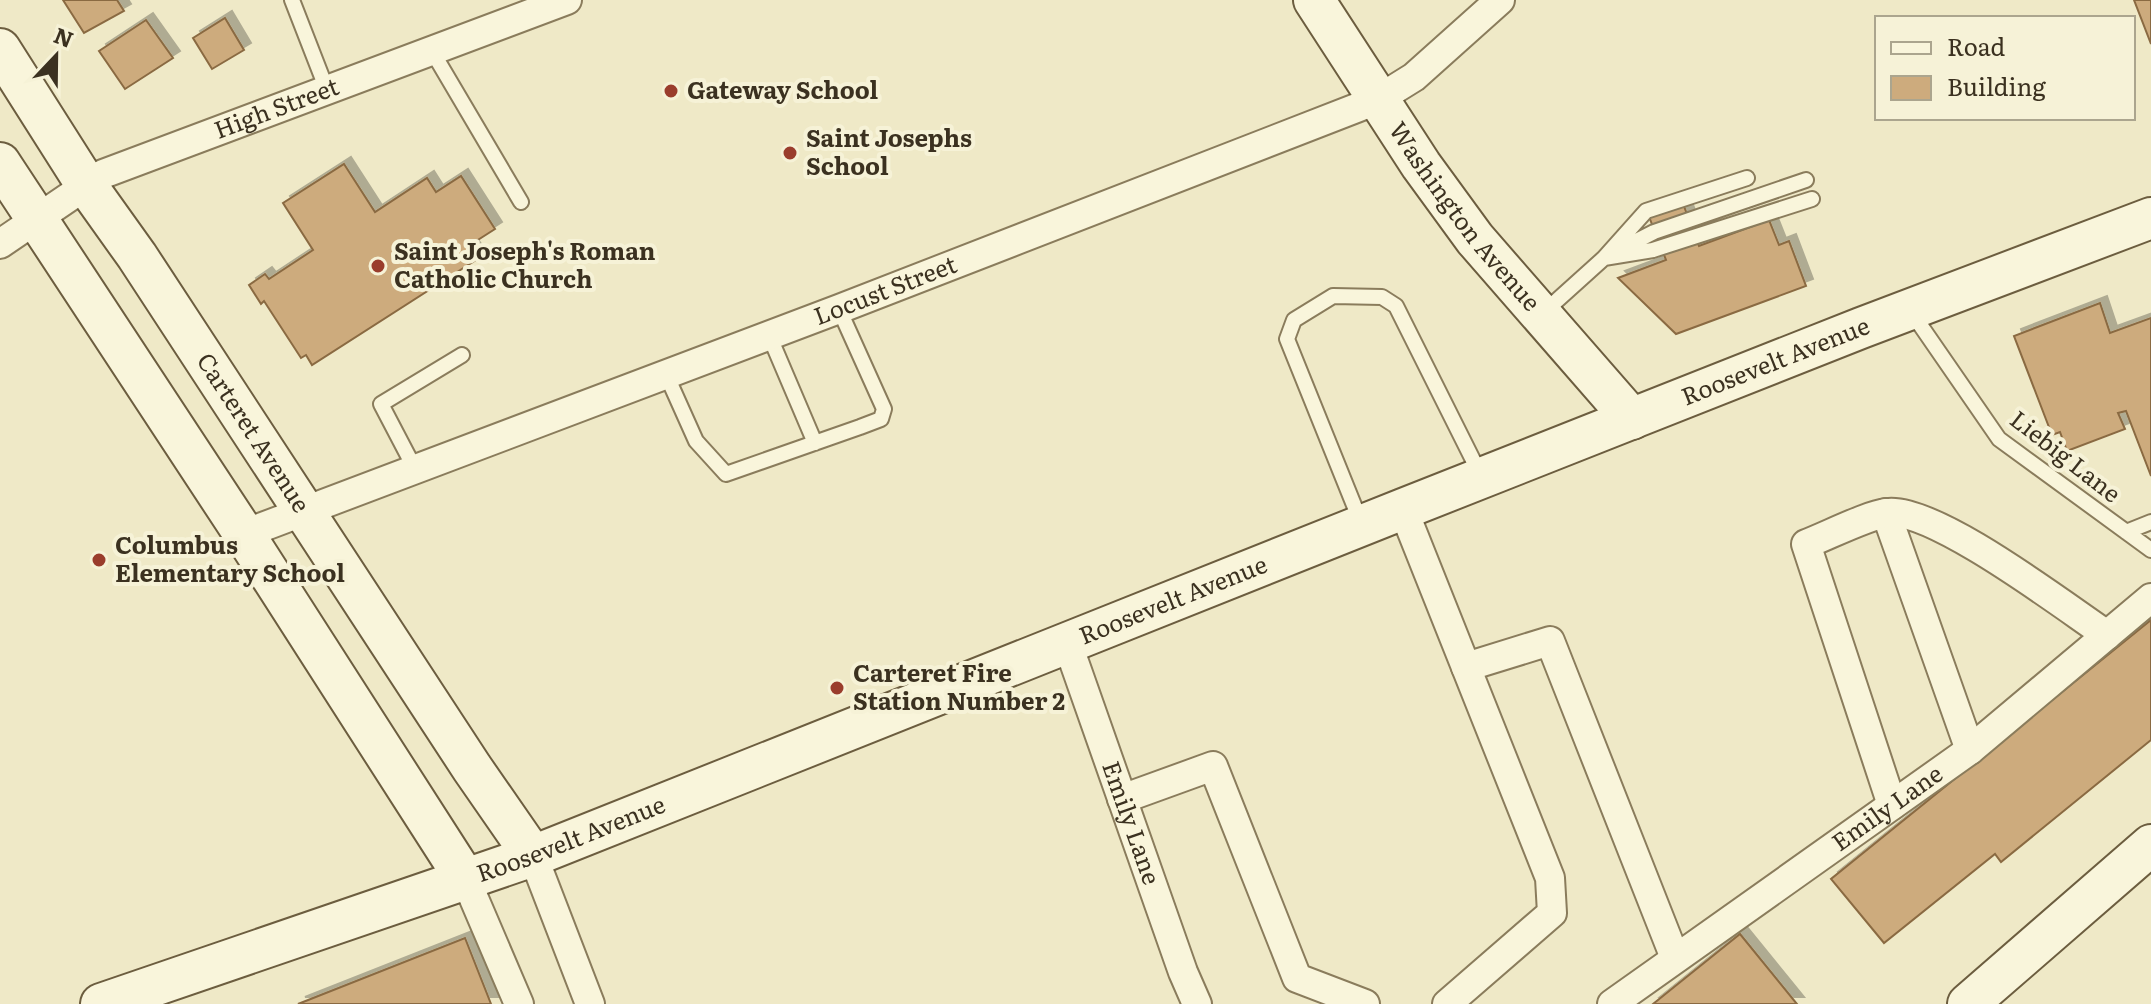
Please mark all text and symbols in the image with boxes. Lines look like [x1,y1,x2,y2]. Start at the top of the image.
north arrow [16,16,96,96]
legend [1875,16,2135,120]
text: N [49,17,79,55]
text: Road [1947,28,2006,63]
street label: High Street [208,67,343,146]
text: Building [1947,68,2046,103]
place label: Gateway School [687,71,879,106]
marker: Gateway School [662,82,680,100]
street label: Washington Avenue [1382,114,1550,318]
place label: Saint Josephs School [806,119,972,182]
marker: Saint Josephs School [781,144,799,162]
place label: Saint Joseph's Roman Catholic Church [394,232,656,295]
street label: Locust Street [808,245,961,332]
marker: Saint Joseph's Roman Catholic Church [369,257,387,275]
street label: Roosevelt Avenue [1675,306,1874,412]
street label: Carteret Avenue [190,345,320,519]
street label: Liebig Lane [2004,401,2129,509]
place label: Columbus Elementary School [115,526,345,589]
street label: Roosevelt Avenue [1073,545,1272,652]
marker: Columbus Elementary School [90,551,108,569]
place label: Carteret Fire Station Number 2 [853,654,1065,717]
marker: Carteret Fire Station Number 2 [828,679,846,697]
street label: Emily Lane [1824,755,1949,858]
street label: Emily Lane [1095,756,1171,889]
street label: Roosevelt Avenue [471,785,670,889]

